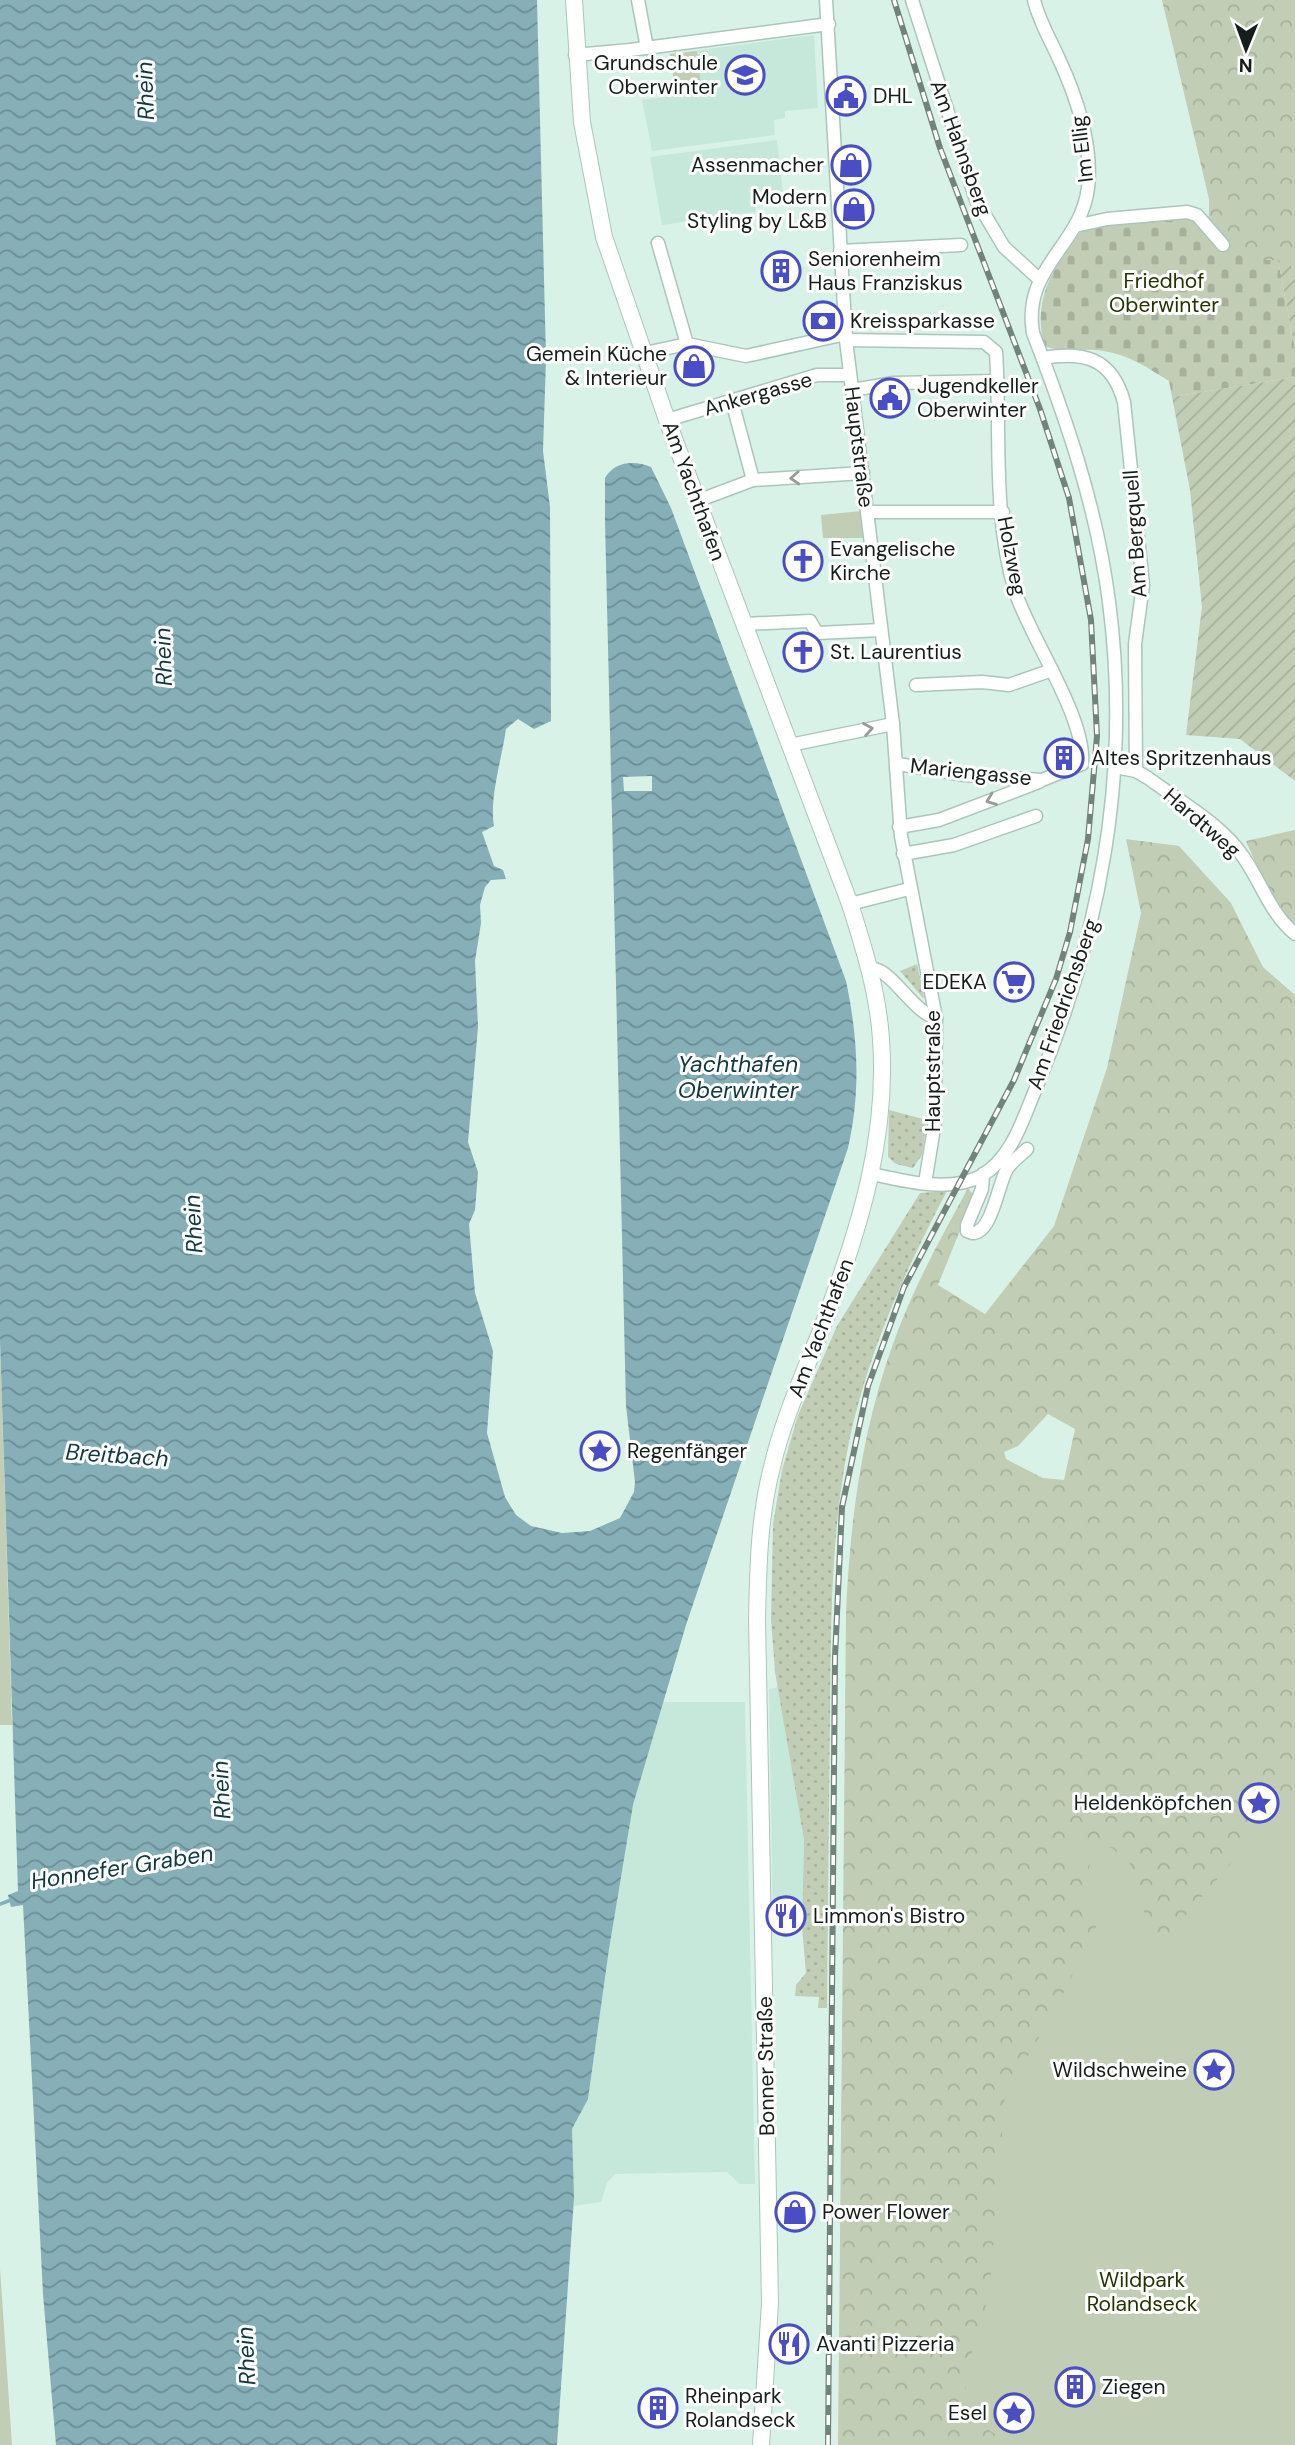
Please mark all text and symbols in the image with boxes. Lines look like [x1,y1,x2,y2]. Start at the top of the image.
north arrow [1211,14,1281,84]
place label: Grundschule Oberwinter [594,49,718,101]
text: N [1239,53,1253,78]
school or university icon: Grundschule Oberwinter [724,54,766,96]
water label: Rhein [129,61,161,121]
public building icon: DHL [825,75,867,117]
street label: Am Hahnsberg [923,76,999,220]
place label: DHL [873,82,913,110]
street label: Im Ellig [1064,114,1100,184]
shop icon: Assenmacher [830,144,872,186]
place label: Assenmacher [691,151,824,179]
place label: Modern Styling by L&B [687,183,827,235]
shop icon: Modern Styling by L&B [833,188,875,230]
place label: Seniorenheim Haus Franziskus [808,245,963,297]
building icon: Seniorenheim Haus Franziskus [760,250,802,292]
park label: Friedhof Oberwinter [1109,267,1219,319]
bank icon: Kreissparkasse [802,300,844,342]
place label: Kreissparkasse [850,307,995,335]
place label: Gemein Küche & Interieur [526,340,667,392]
shop icon: Gemein Küche & Interieur [673,345,715,387]
street label: Ankergasse [701,365,815,423]
place label: Jugendkeller Oberwinter [917,372,1039,424]
public building icon: Jugendkeller Oberwinter [869,377,911,419]
street label: Hauptstraße [838,385,880,509]
street label: Am Yachthafen [656,417,732,565]
street label: Am Bergquell [1117,469,1153,599]
one-way arrow [789,470,800,485]
street label: Holzweg [991,514,1033,598]
place label: Evangelische Kirche [830,535,955,587]
church icon: Evangelische Kirche [782,540,824,582]
water label: Rhein [147,627,179,687]
church icon: St. Laurentius [782,631,824,673]
place label: St. Laurentius [830,638,962,666]
one-way arrow [862,722,874,737]
building icon: Altes Spritzenhaus [1043,737,1085,779]
place label: Altes Spritzenhaus [1091,744,1272,772]
street label: Mariengasse [909,752,1033,792]
street label: Hardtweg [1157,782,1247,864]
one-way arrow [985,792,997,806]
street label: Am Friedrichsberg [1021,914,1105,1093]
supermarket icon: EDEKA [993,961,1035,1003]
place label: EDEKA [923,968,987,996]
street label: Hauptstraße [919,1010,947,1132]
water label: Yachthafen Oberwinter [678,1049,800,1105]
water label: Rhein [176,1194,210,1254]
street label: Am Yachthafen [782,1254,860,1402]
place icon: Regenfänger [579,1430,621,1472]
water label: Breitbach [65,1436,169,1474]
place label: Regenfänger [627,1437,747,1465]
water label: Rhein [204,1760,238,1820]
place icon: Heldenköpfchen [1238,1782,1280,1824]
place label: Heldenköpfchen [1074,1789,1232,1817]
water label: Honnefer Graben [29,1838,215,1896]
restaurant icon: Limmon's Bistro [765,1895,807,1937]
place label: Limmon's Bistro [813,1902,965,1930]
street label: Bonner Straße [751,1996,781,2136]
place icon: Wildschweine [1193,2049,1235,2091]
place label: Wildschweine [1053,2056,1187,2084]
shop icon: Power Flower [774,2191,816,2233]
place label: Power Flower [822,2198,950,2226]
park label: Wildpark Rolandseck [1087,2266,1198,2318]
restaurant icon: Avanti Pizzeria [768,2323,810,2365]
water label: Rhein [229,2326,263,2386]
place label: Avanti Pizzeria [816,2330,954,2358]
building icon: Ziegen [1054,2366,1096,2408]
place label: Ziegen [1102,2373,1166,2401]
place label: Rheinpark Rolandseck [685,2382,796,2434]
building icon: Rheinpark Rolandseck [637,2387,679,2429]
place icon: Esel [993,2392,1035,2434]
place label: Esel [948,2399,987,2427]

